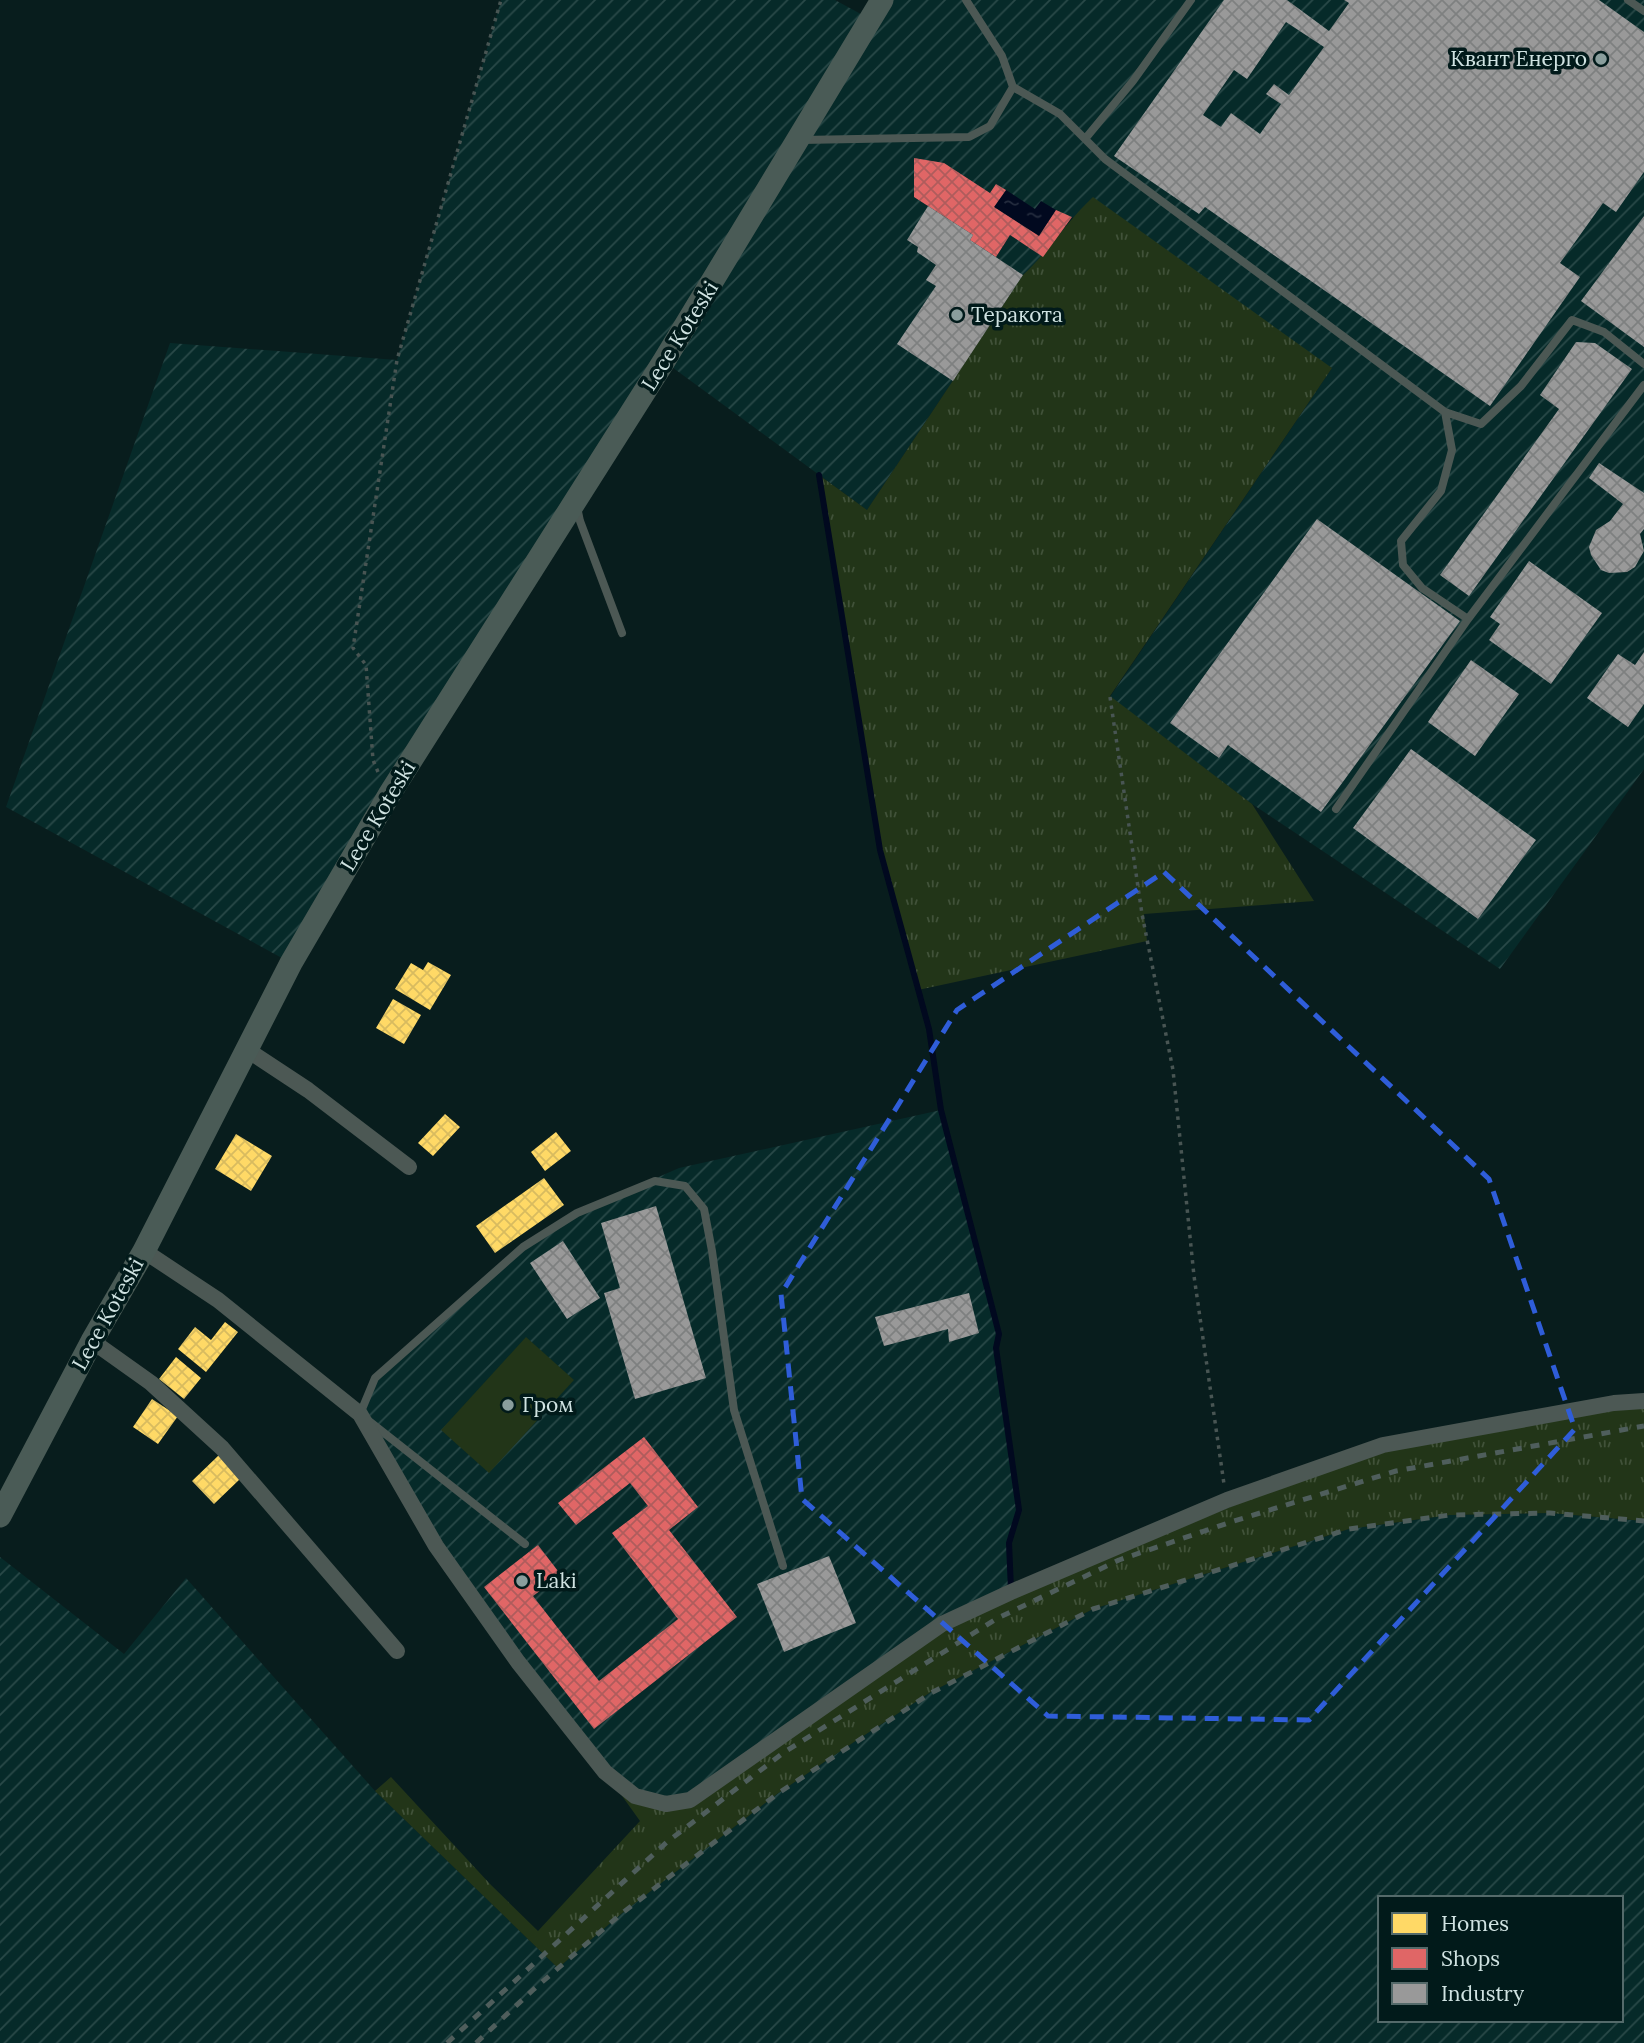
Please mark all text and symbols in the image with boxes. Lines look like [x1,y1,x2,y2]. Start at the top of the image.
place label: Квант Енерго [1450,45,1587,72]
marker: Квант Енерго [1593,51,1609,67]
street label: Lece Koteski [635,276,724,396]
place label: Теракота [971,301,1063,328]
marker: Теракота [949,307,965,323]
street label: Lece Koteski [334,756,421,876]
street label: Lece Koteski [66,1253,149,1375]
place label: Гром [522,1391,574,1418]
marker: Гром [500,1397,516,1413]
place label: Laki [536,1567,577,1594]
marker: Laki [514,1573,530,1589]
legend [1378,1896,1623,2022]
text: Homes [1441,1910,1509,1937]
text: Shops [1441,1945,1500,1972]
text: Industry [1441,1980,1524,2007]

